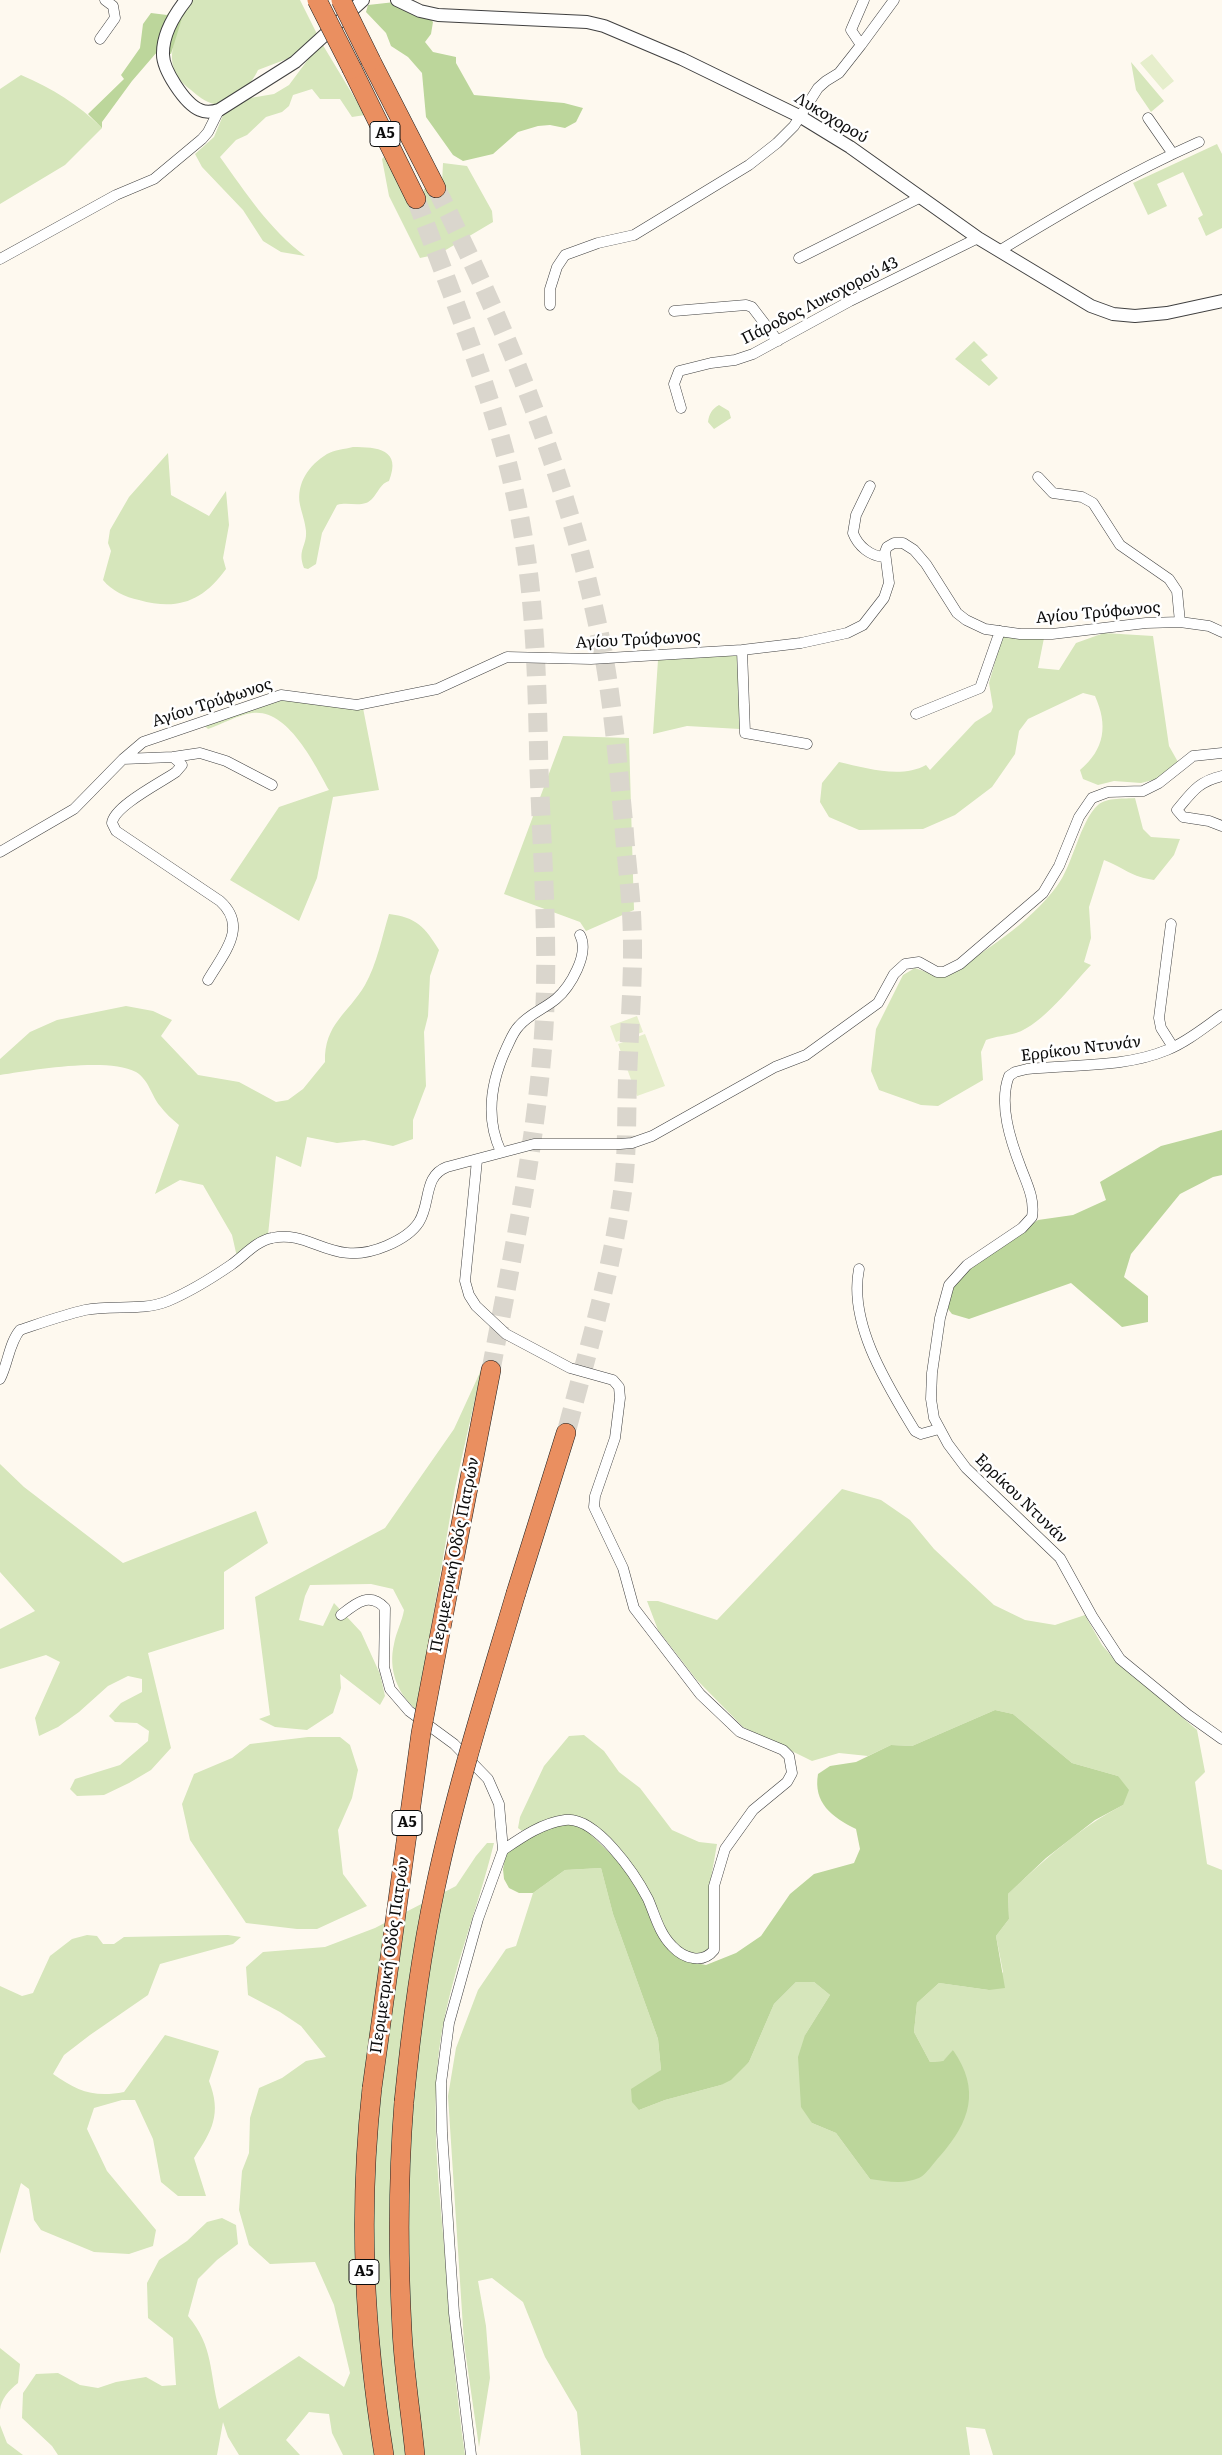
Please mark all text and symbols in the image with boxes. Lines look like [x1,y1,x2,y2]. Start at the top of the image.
street label: Λυκοχορού [791,89,871,147]
road number: Α5 [370,122,400,146]
street label: Πάροδος Λυκοχορού 43 [738,253,902,349]
street label: Αγίου Τρύφωνος [1035,598,1161,628]
street label: Αγίου Τρύφωνος [575,627,701,653]
street label: Αγίου Τρύφωνος [150,675,274,731]
street label: Ερρίκου Ντυνάν [1020,1032,1142,1066]
street label: Ερρίκου Ντυνάν [971,1450,1071,1548]
street label: Περιμετρική Οδός Πατρών [427,1456,483,1654]
road number: Α5 [392,1810,422,1836]
street label: Περιμετρική Οδός Πατρών [367,1855,413,2055]
road number: Α5 [349,2260,379,2284]

